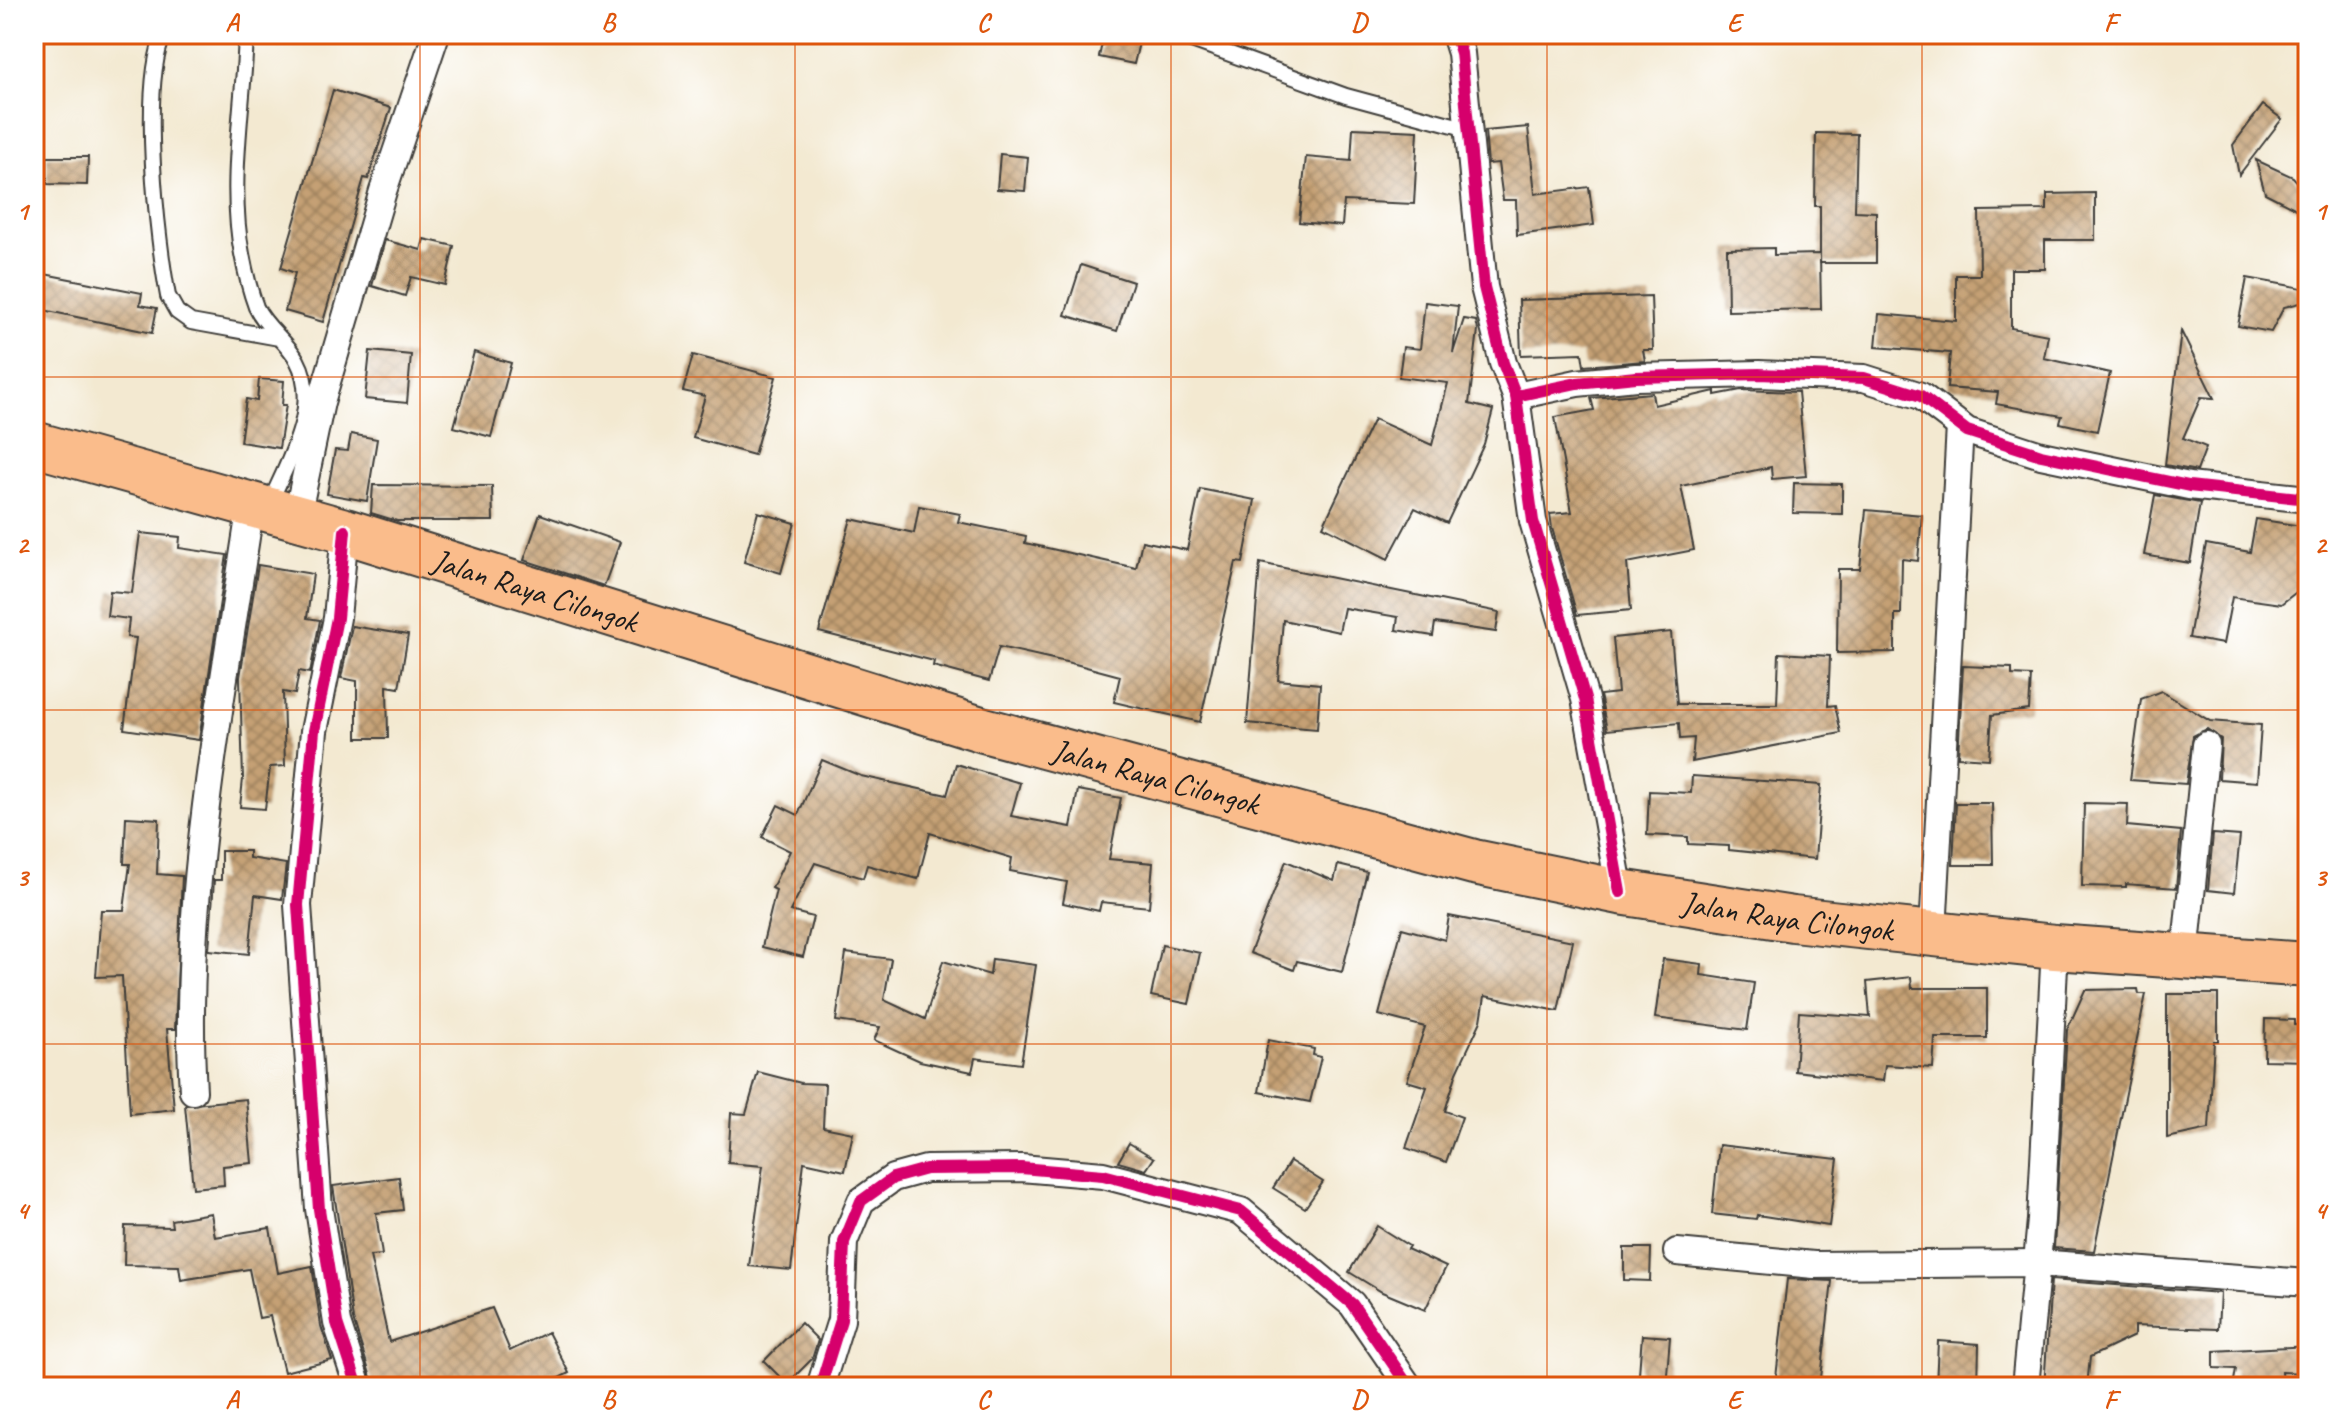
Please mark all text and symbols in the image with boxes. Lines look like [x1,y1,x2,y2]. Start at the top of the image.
text: A [225,6,240,39]
text: B [601,6,617,39]
text: C [977,6,993,39]
text: D [1351,6,1369,39]
text: E [1727,6,1745,39]
text: F [2104,6,2122,39]
text: 1 [16,195,31,228]
text: 1 [2314,195,2329,228]
text: 2 [16,528,30,561]
text: 2 [2314,528,2328,561]
street label: Jalan Raya Cilongok [425,539,645,643]
street label: Jalan Raya Cilongok [1046,729,1266,825]
text: 3 [16,861,30,894]
text: 3 [2314,861,2328,894]
street label: Jalan Raya Cilongok [1677,882,1897,951]
text: 4 [16,1194,31,1227]
text: 4 [2314,1194,2329,1227]
text: A [225,1383,240,1416]
text: B [601,1383,617,1416]
text: C [977,1383,993,1416]
text: D [1351,1383,1369,1416]
text: E [1727,1383,1745,1416]
text: F [2104,1383,2122,1416]

